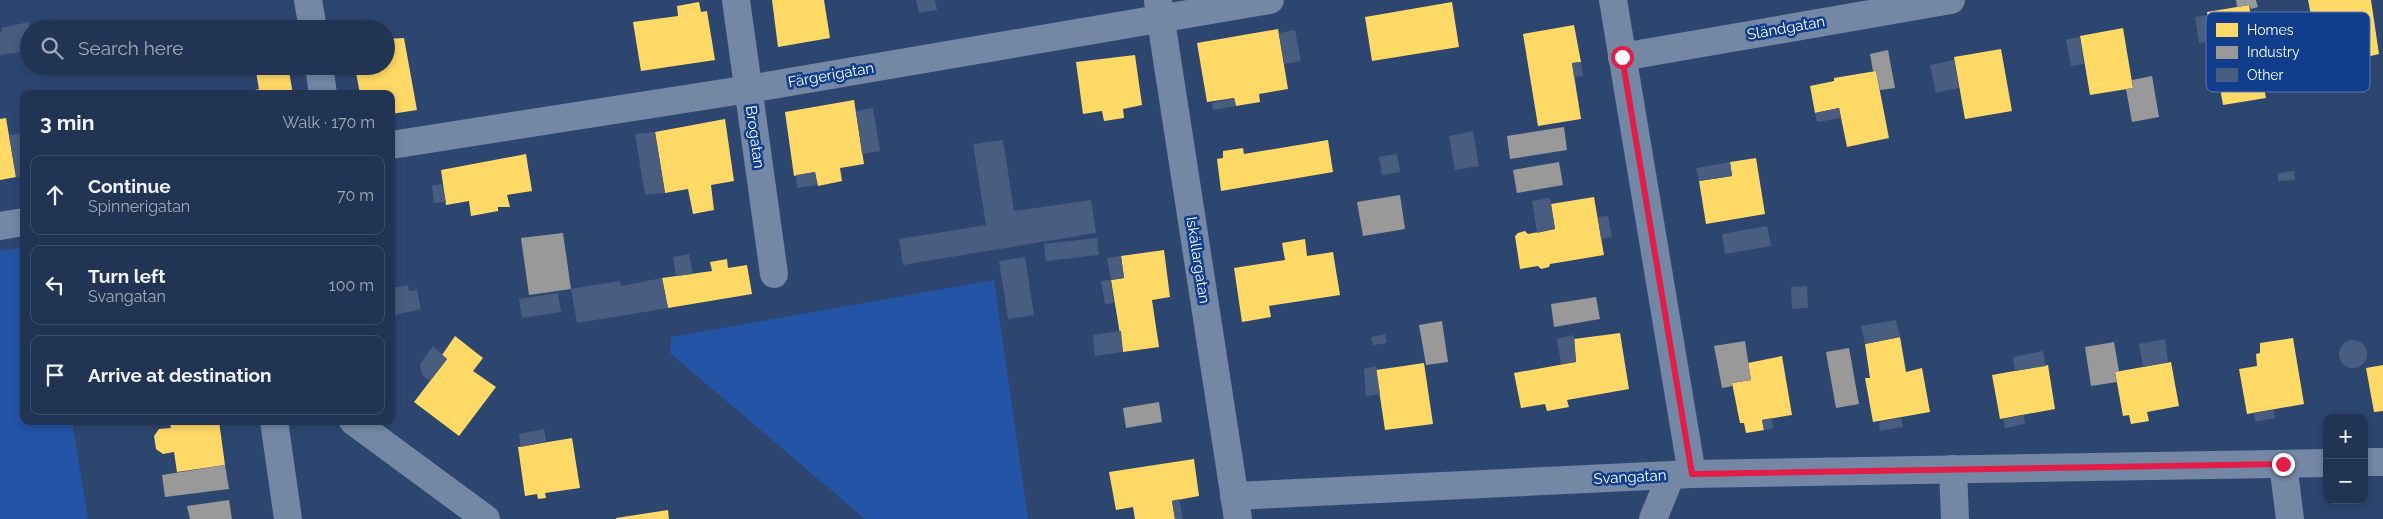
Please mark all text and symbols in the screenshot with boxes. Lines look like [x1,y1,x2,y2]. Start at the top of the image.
street label: Sländgatan [1746,12,1826,44]
legend [2206,12,2370,92]
search box [20,20,395,75]
text: Homes [2247,22,2294,38]
icon: search [38,34,66,62]
text: Search here [78,37,184,59]
text: Industry [2247,44,2300,60]
route start [1611,46,1634,69]
street label: Färgerigatan [787,59,875,91]
text: Other [2247,67,2284,83]
street label: Brogatan [742,104,768,170]
text: 3 min [40,110,94,135]
text: Walk · 170 m [283,113,375,132]
text: Continue [88,175,171,197]
icon: ahead [41,181,69,209]
text: 70 m [337,186,374,205]
text: Spinnerigatan [88,197,190,216]
street label: Iskällargatan [1182,215,1214,305]
text: Turn left [88,265,165,287]
icon: left [41,271,69,299]
text: 100 m [329,276,374,295]
text: Svangatan [88,287,166,306]
icon: arrive [41,361,69,389]
text: Arrive at destination [88,364,272,386]
map controls [2323,414,2368,504]
button: + [2323,414,2368,459]
route end [2272,453,2295,476]
button: − [2323,459,2368,504]
street label: Svangatan [1593,466,1667,488]

